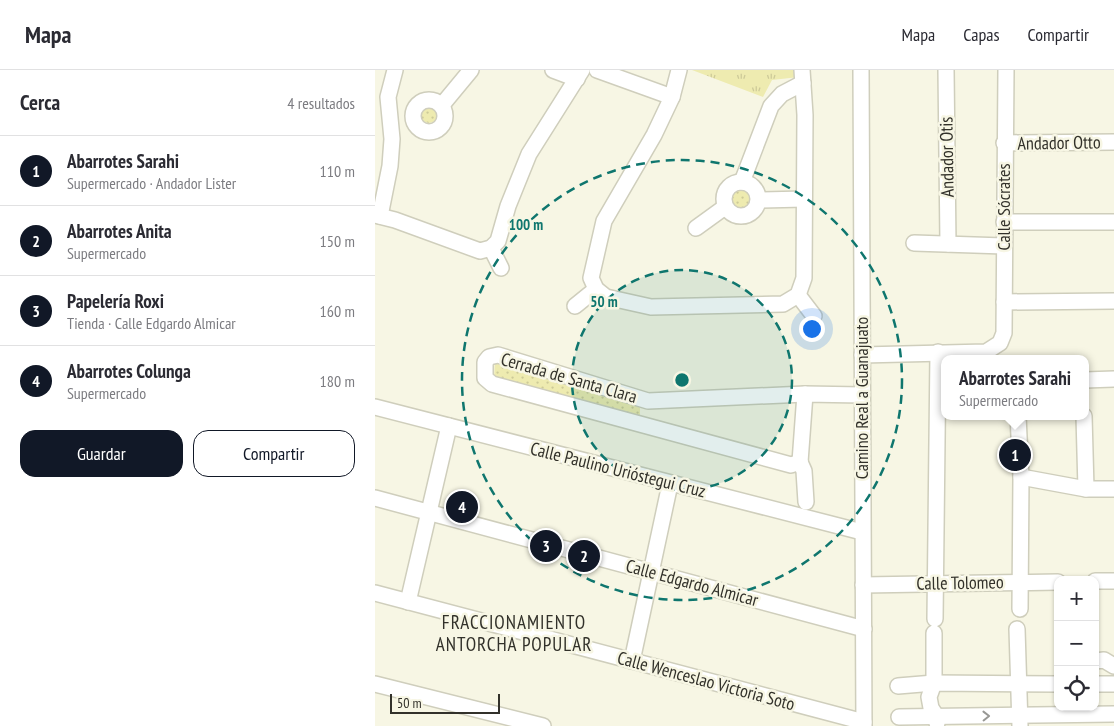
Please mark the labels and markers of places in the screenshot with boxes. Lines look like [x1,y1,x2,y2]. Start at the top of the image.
centre of rings [673,371,691,389]
pin: 1 [999,436,1031,474]
pin: 4 [446,488,478,526]
pin: 3 [530,527,562,565]
pin: 2 [568,537,600,575]

